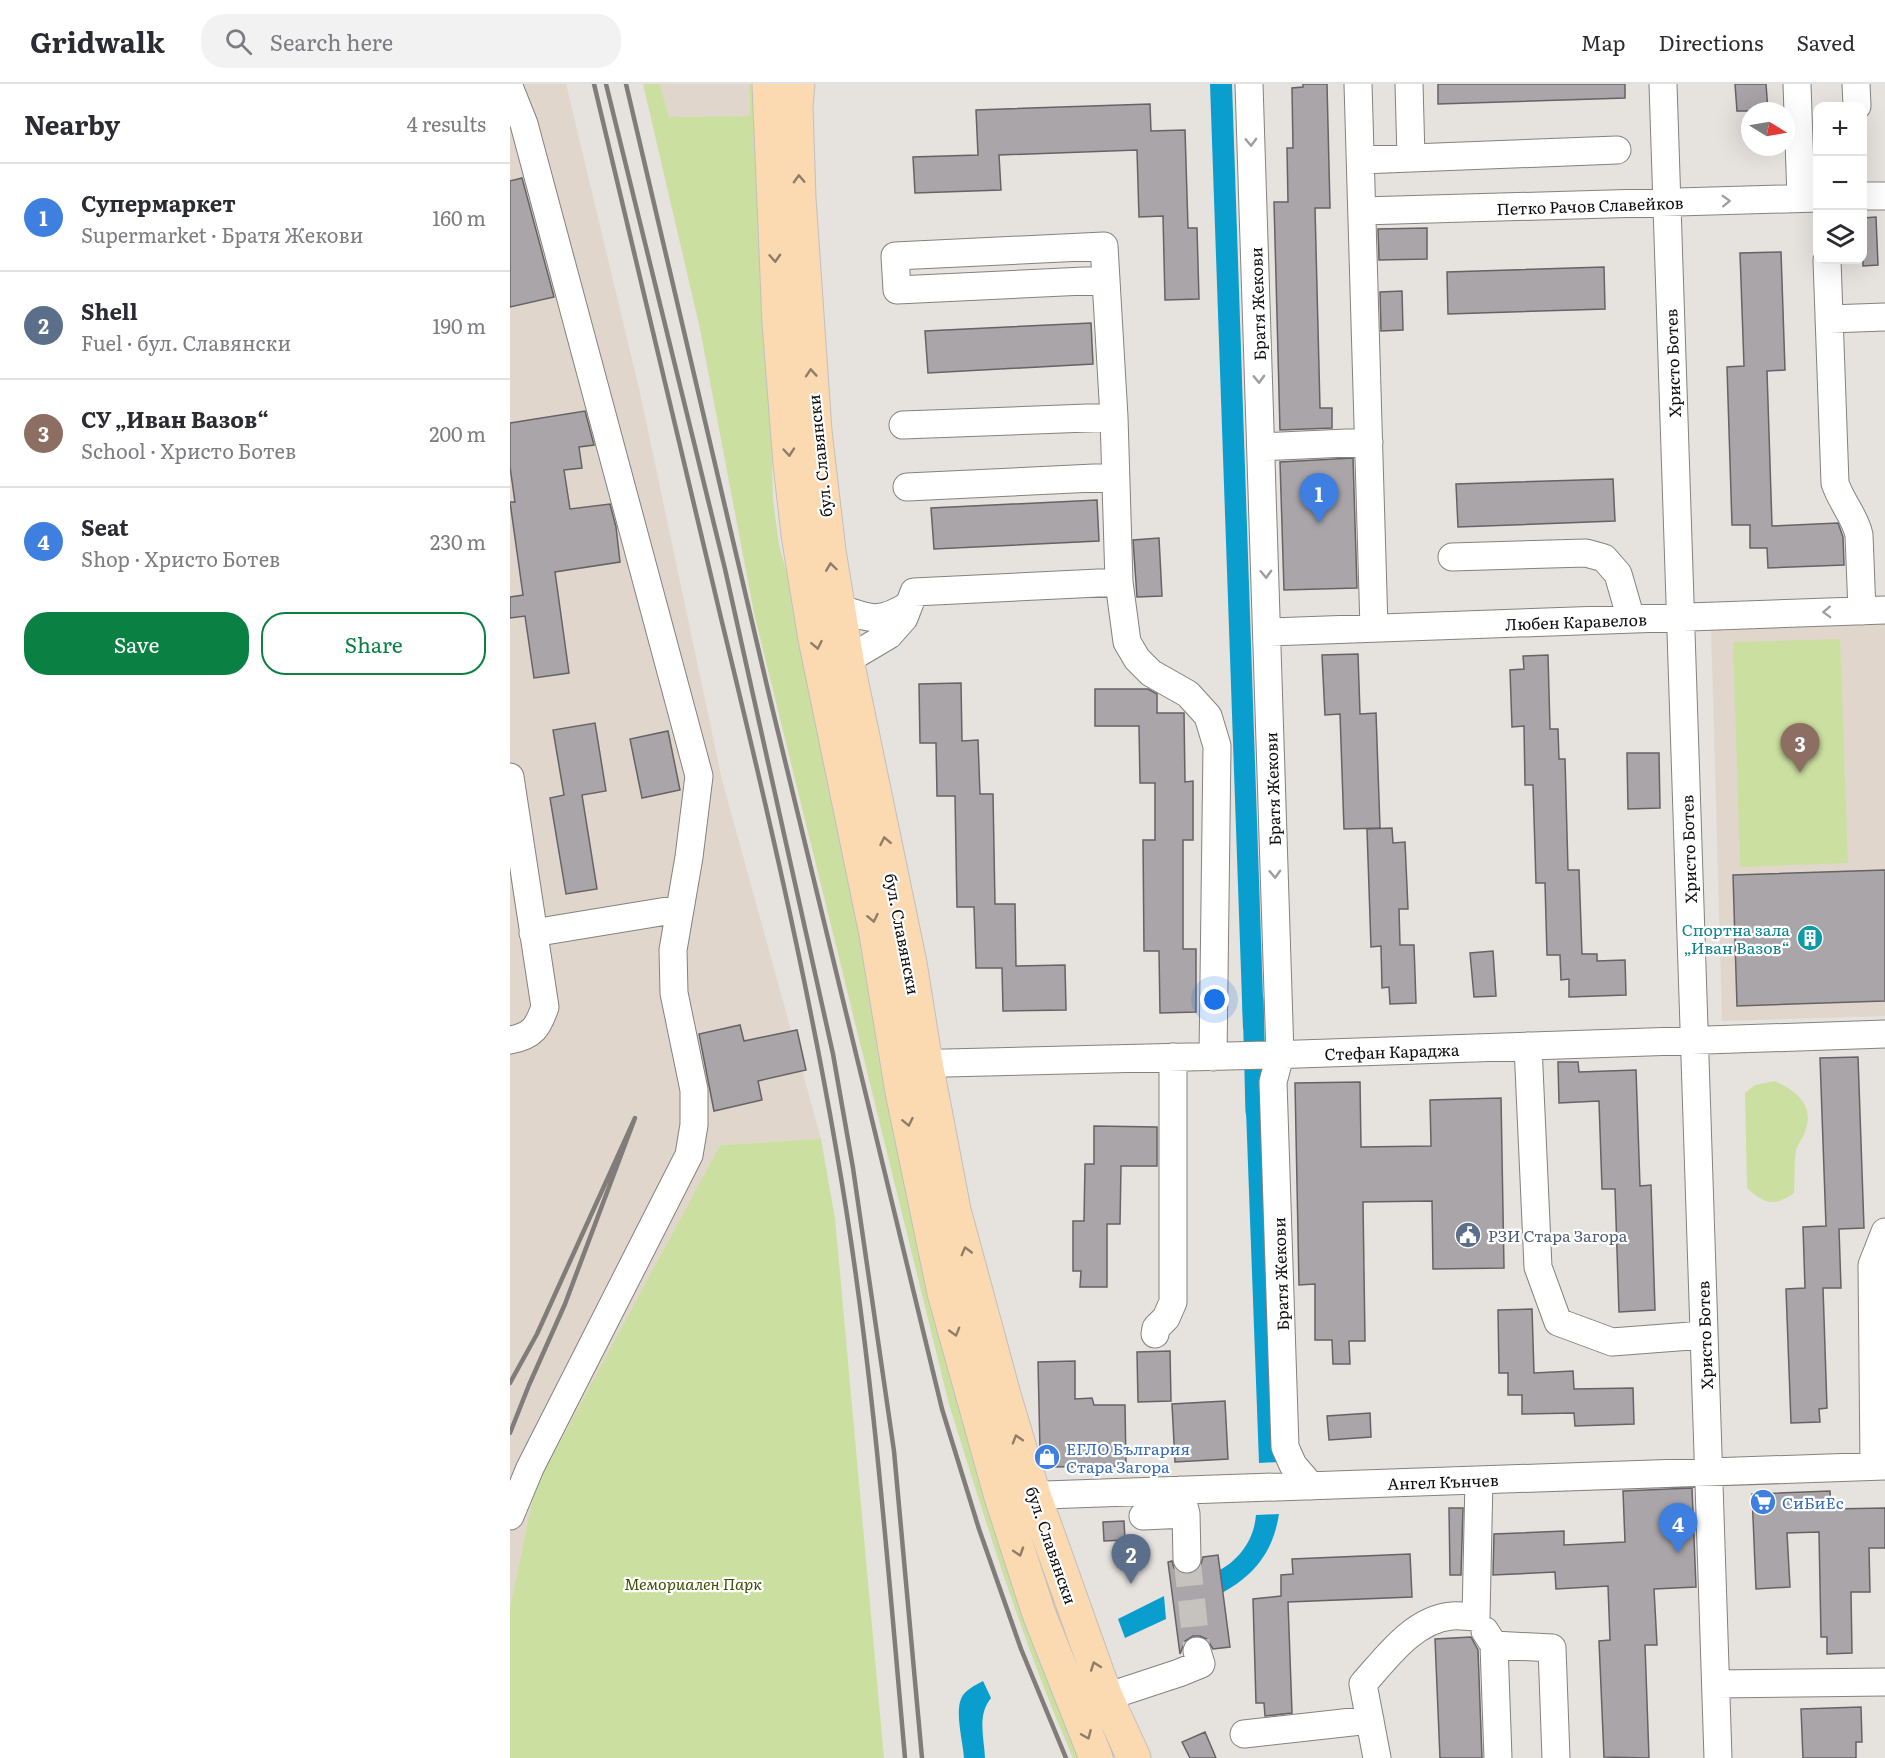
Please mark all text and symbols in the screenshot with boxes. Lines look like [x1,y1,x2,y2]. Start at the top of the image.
search box [201,14,621,68]
text: Gridwalk [30,20,165,62]
icon: search [222,25,255,58]
text: Search here [270,25,393,58]
text: Map [1581,26,1626,57]
text: Directions [1659,26,1764,57]
text: Saved [1797,26,1855,57]
north arrow [1741,102,1795,156]
map controls [1813,102,1867,264]
button: + [1813,102,1867,156]
text: Nearby [24,104,120,143]
text: 4 results [407,108,486,138]
one-way arrow [1245,138,1258,147]
button: − [1813,156,1867,210]
one-way arrow [792,174,805,183]
text: Супермаркет [81,186,236,219]
street label: Петко Рачов Славейков [1496,190,1684,220]
one-way arrow [1721,194,1730,207]
text: 1 [39,202,48,232]
text: 160 m [432,202,486,232]
button: layers [1813,210,1867,264]
text: Supermarket · Братя Жекови [81,219,363,249]
street label: Братя Жекови [1243,247,1271,361]
one-way arrow [769,253,782,262]
text: Shell [81,294,138,327]
street label: Христо Ботев [1658,308,1686,418]
text: 2 [38,310,49,340]
text: 190 m [432,310,486,340]
text: Fuel · бул. Славянски [81,327,291,357]
one-way arrow [805,369,818,378]
one-way arrow [1253,375,1265,384]
street label: бул. Славянски [801,393,837,519]
text: СУ „Иван Вазов“ [81,402,269,435]
text: 3 [38,418,49,448]
text: 200 m [429,418,486,448]
text: School · Христо Ботев [81,435,296,465]
one-way arrow [782,448,795,457]
pin: 1 [1300,474,1338,523]
text: Seat [81,510,129,543]
text: 4 [37,526,50,556]
text: 230 m [430,526,486,556]
text: Shop · Христо Ботев [81,543,280,573]
one-way arrow [826,562,838,572]
one-way arrow [1259,570,1272,579]
one-way arrow [1822,606,1831,619]
street label: Любен Каравелов [1505,607,1647,635]
button: Save [24,612,249,675]
button: Share [261,612,486,675]
one-way arrow [810,640,823,650]
pin: 3 [1780,724,1820,773]
street label: Братя Жекови [1258,732,1286,846]
street label: Христо Ботев [1674,794,1702,904]
one-way arrow [879,836,892,846]
one-way arrow [1269,870,1281,879]
street label: бул. Славянски [879,871,927,997]
one-way arrow [866,913,879,923]
place label: Спортна зала „Иван Вазов“ [1682,917,1790,959]
building icon: Спортна зала „Иван Вазов“ [1795,923,1825,953]
your location [1200,985,1229,1014]
street label: Стефан Караджа [1324,1037,1460,1065]
one-way arrow [901,1116,914,1126]
street label: Братя Жекови [1266,1217,1294,1331]
public building icon: РЗИ Стара Загора [1453,1220,1483,1250]
place label: РЗИ Стара Загора [1488,1223,1628,1247]
one-way arrow [960,1247,973,1257]
street label: Христо Ботев [1690,1280,1718,1390]
one-way arrow [948,1327,960,1337]
one-way arrow [1012,1435,1024,1445]
place label: ЕГЛО България Стара Загора [1066,1436,1190,1478]
shop icon: ЕГЛО България Стара Загора [1032,1442,1062,1472]
street label: Ангел Кънчев [1387,1467,1499,1495]
street label: бул. Славянски [1021,1483,1083,1607]
supermarket icon: СиБиЕс [1748,1487,1778,1517]
place label: СиБиЕс [1782,1490,1844,1514]
pin: 4 [1658,1504,1698,1553]
pin: 2 [1112,1534,1150,1584]
one-way arrow [1012,1546,1024,1557]
park label: Мемориален Парк [624,1571,762,1595]
one-way arrow [1089,1661,1102,1671]
one-way arrow [1079,1729,1091,1740]

